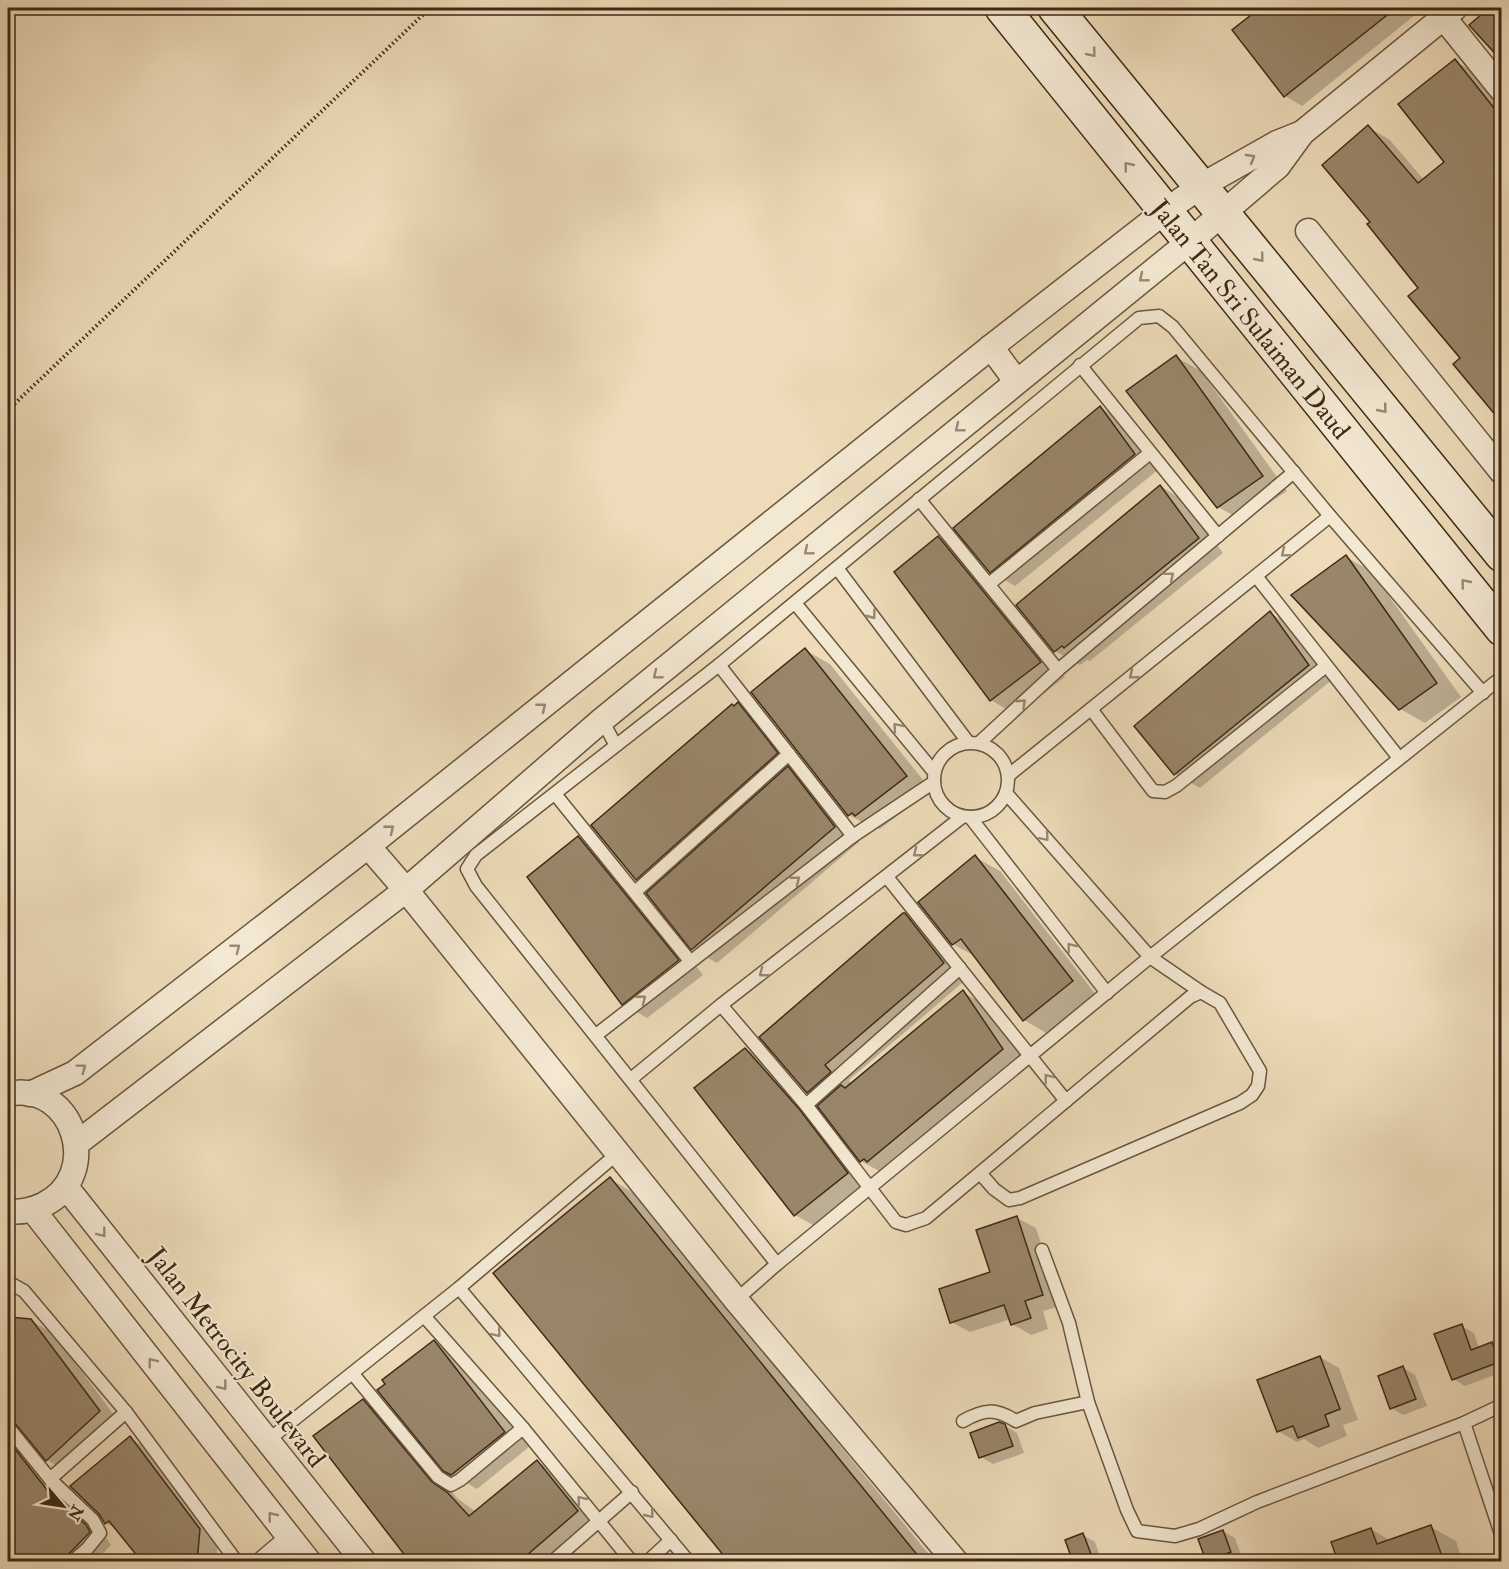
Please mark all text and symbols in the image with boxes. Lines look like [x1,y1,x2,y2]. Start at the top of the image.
one-way arrow [1085,46,1096,57]
one-way arrow [1245,153,1255,165]
one-way arrow [1124,162,1135,173]
street label: Jalan Tan Sri Sulaiman Daud [1143,193,1357,446]
one-way arrow [1252,251,1263,262]
one-way arrow [1139,271,1150,282]
one-way arrow [1375,402,1386,413]
one-way arrow [955,420,966,431]
one-way arrow [804,544,815,555]
one-way arrow [1280,545,1291,556]
one-way arrow [1163,572,1174,583]
one-way arrow [1461,579,1472,590]
one-way arrow [865,608,876,619]
one-way arrow [653,667,664,678]
one-way arrow [1129,668,1140,679]
one-way arrow [1016,699,1026,710]
one-way arrow [536,703,547,714]
one-way arrow [893,723,904,734]
one-way arrow [383,825,394,836]
one-way arrow [1038,830,1049,841]
one-way arrow [912,845,923,856]
one-way arrow [789,876,800,887]
one-way arrow [1068,943,1079,954]
one-way arrow [230,945,241,956]
one-way arrow [759,965,770,976]
one-way arrow [635,996,646,1007]
one-way arrow [75,1064,86,1075]
one-way arrow [1045,1074,1056,1085]
one-way arrow [95,1226,106,1237]
street label: Jalan Metrocity Boulevard [140,1241,332,1474]
one-way arrow [490,1326,501,1337]
one-way arrow [149,1358,160,1369]
one-way arrow [216,1379,227,1390]
north arrow [33,1476,93,1536]
one-way arrow [578,1496,589,1507]
text: N [63,1501,88,1524]
one-way arrow [642,1507,653,1518]
one-way arrow [269,1512,280,1523]

